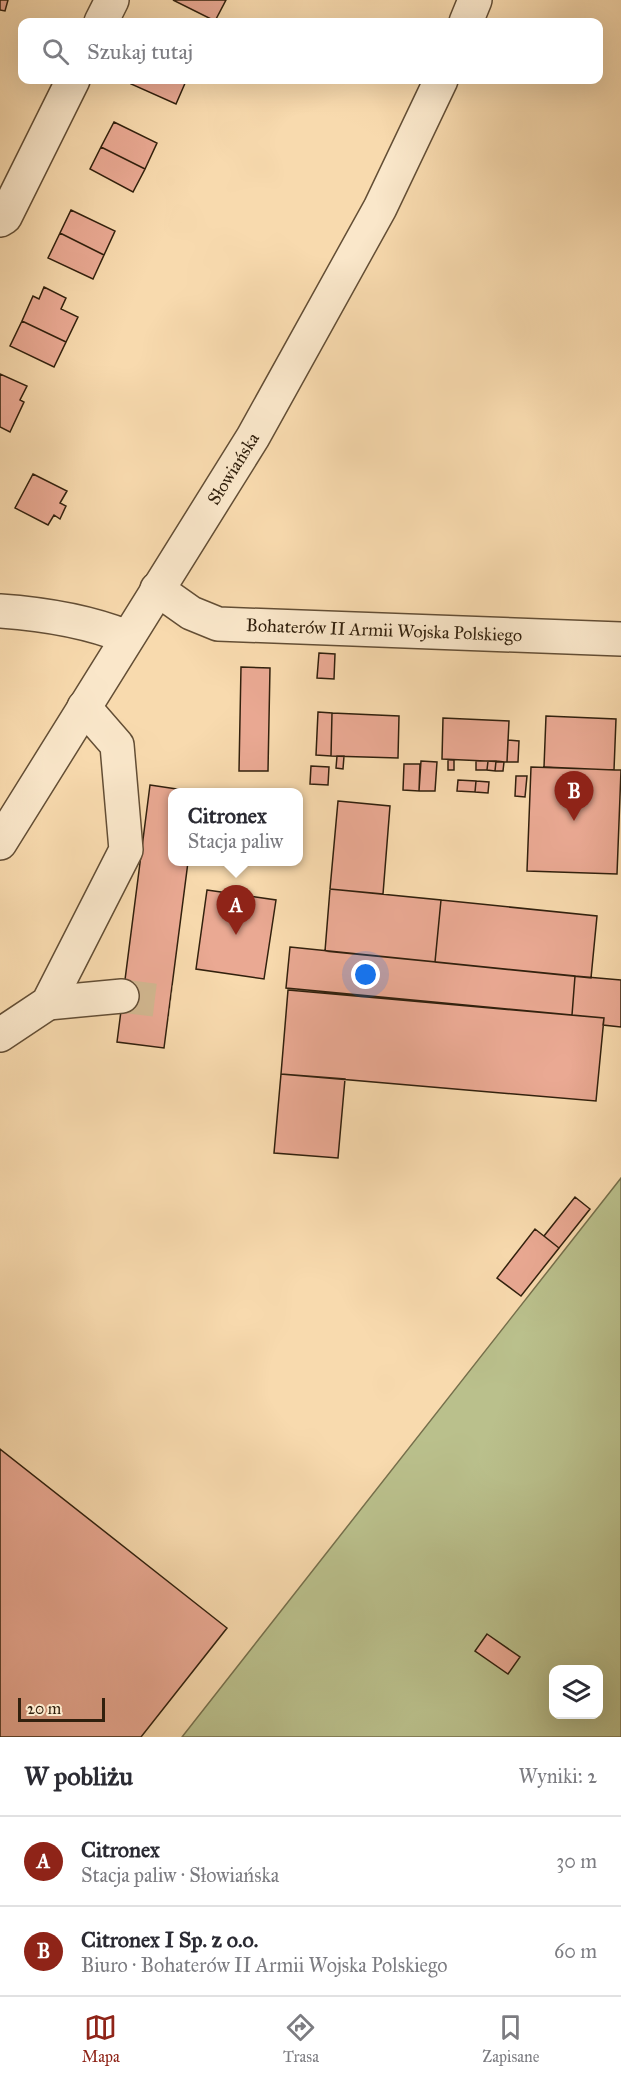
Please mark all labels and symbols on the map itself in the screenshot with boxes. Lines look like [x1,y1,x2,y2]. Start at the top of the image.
street label: Słowiańska [202,428,264,509]
street label: Bohaterów II Armii Wojska Polskiego [246,614,523,647]
pin: B [554,772,594,821]
pin: A [216,886,256,935]
your location [351,960,380,989]
scale bar [18,1695,105,1722]

